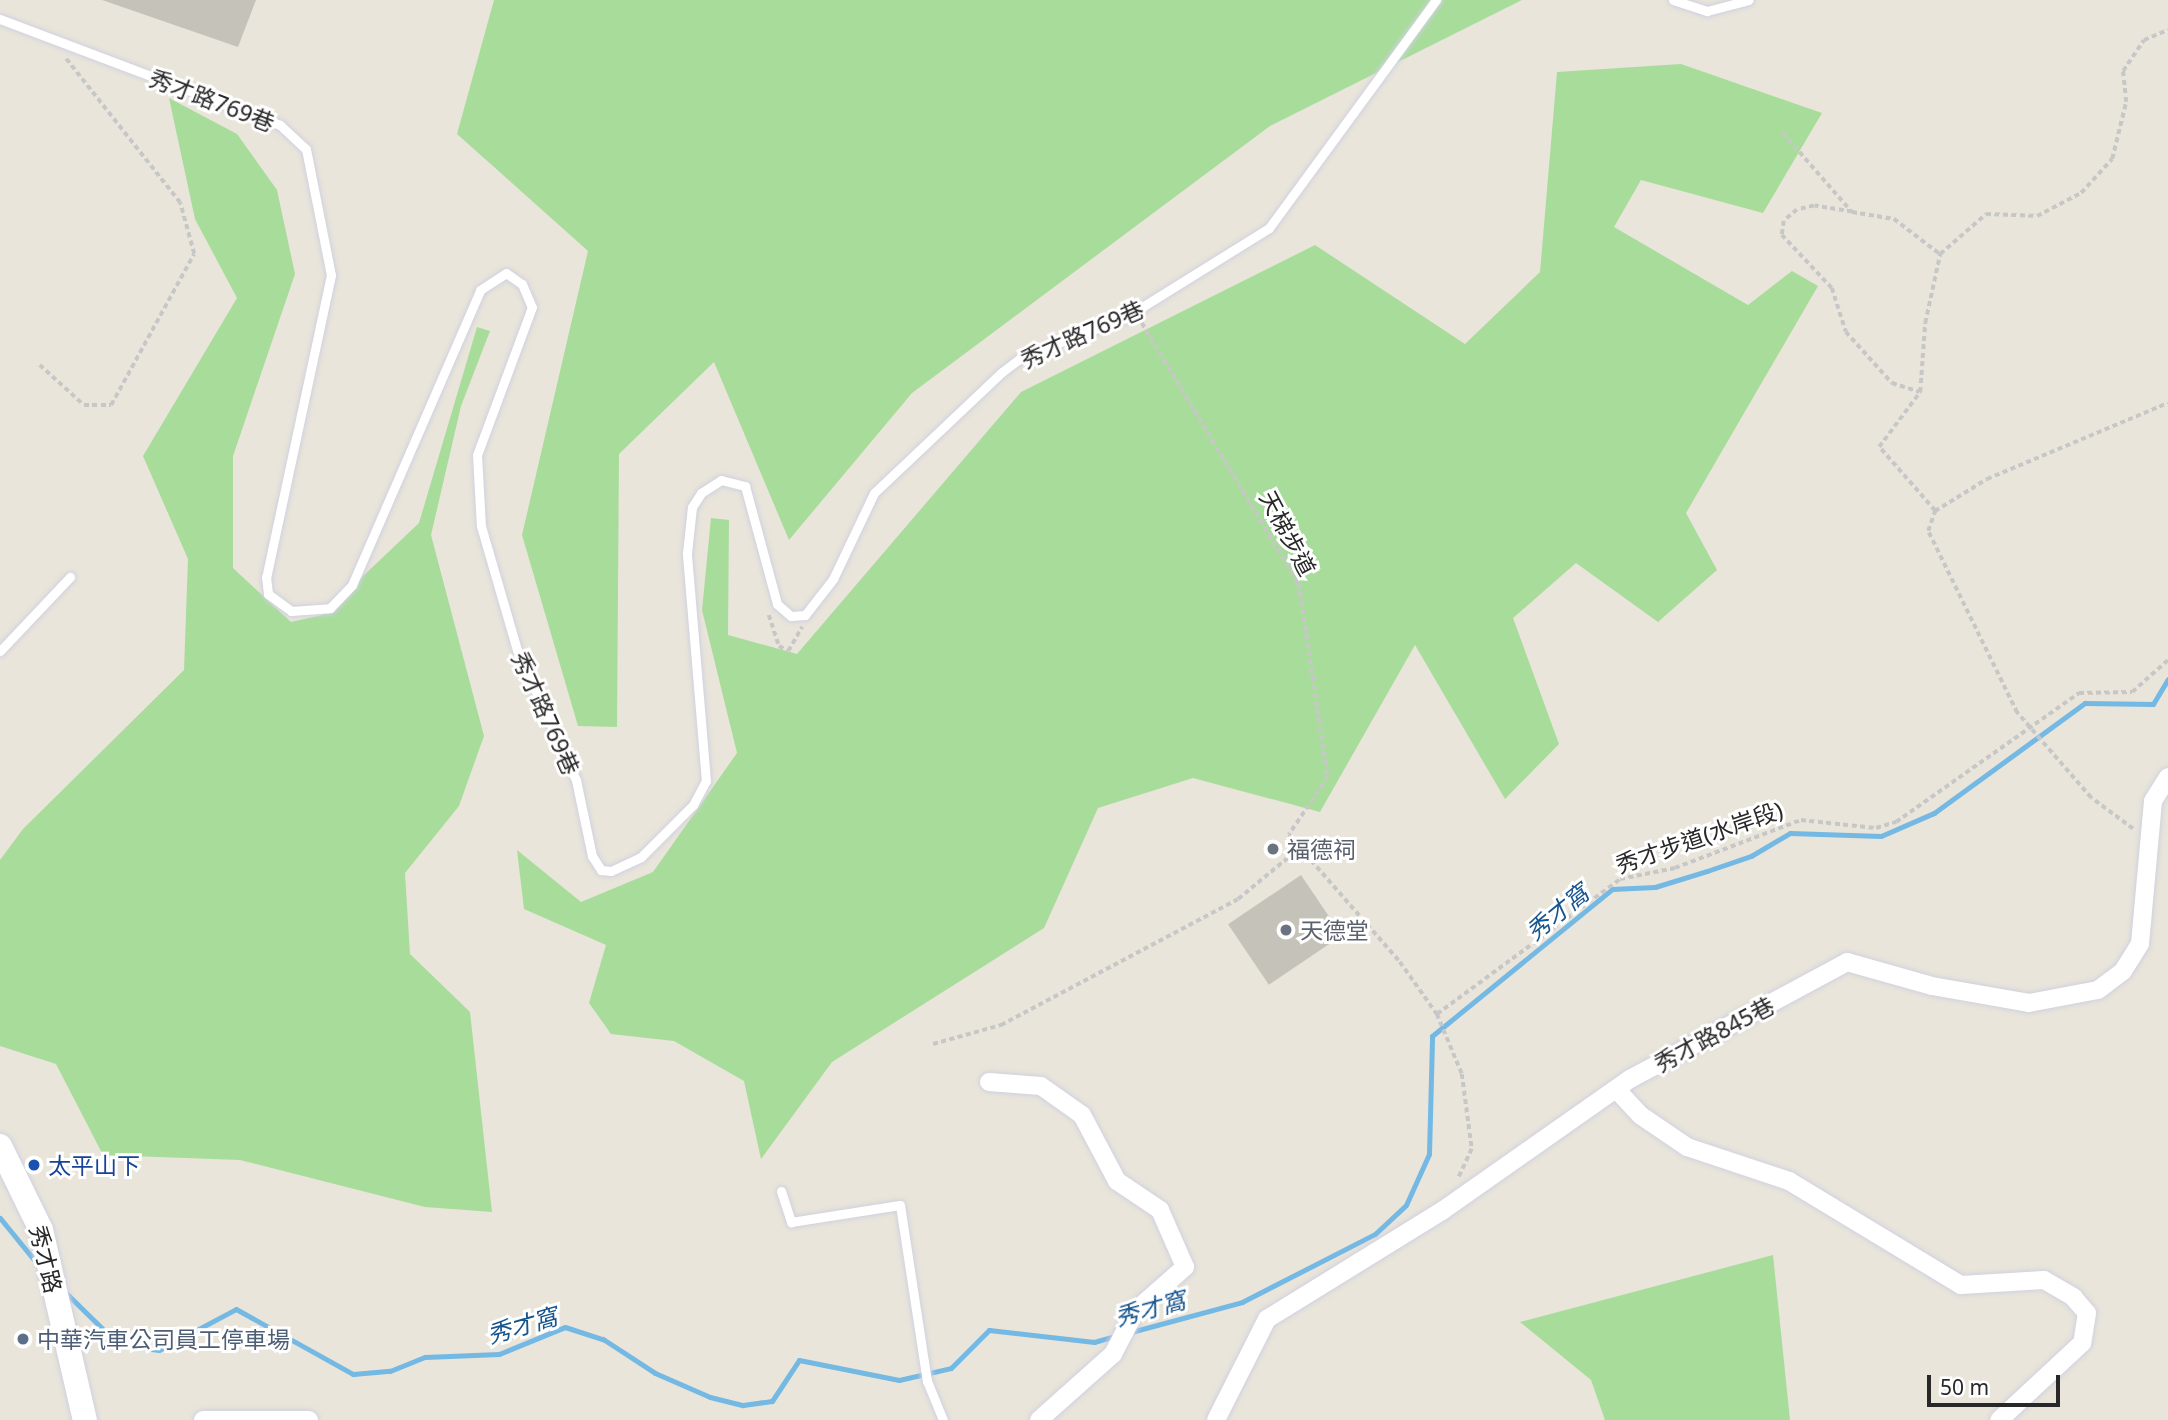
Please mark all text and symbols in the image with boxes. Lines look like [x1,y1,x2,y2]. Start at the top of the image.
street label: 秀才路769巷 [146,64,278,136]
street label: 秀才路769巷 [1016,295,1148,373]
street label: 天梯步道 [1254,486,1322,580]
street label: 秀才路769巷 [507,647,585,779]
street label: 秀才步道(水岸段) [1612,795,1786,879]
place label: 福德祠 [1287,835,1356,863]
marker: 福德祠 [1265,841,1281,857]
water label: 秀才窩 [1520,878,1594,946]
place label: 天德堂 [1300,916,1369,944]
marker: 天德堂 [1278,922,1294,938]
street label: 秀才路845巷 [1649,991,1779,1077]
place label: 太平山下 [48,1151,140,1179]
marker: 太平山下 [26,1157,42,1173]
street label: 秀才路 [24,1222,68,1296]
water label: 秀才窩 [1111,1285,1189,1331]
water label: 秀才窩 [483,1301,561,1349]
place label: 中華汽車公司員工停車場 [37,1325,290,1353]
marker: 中華汽車公司員工停車場 [15,1331,31,1347]
scale bar [1930,1360,2063,1404]
text: 50 m [1940,1373,1989,1401]

